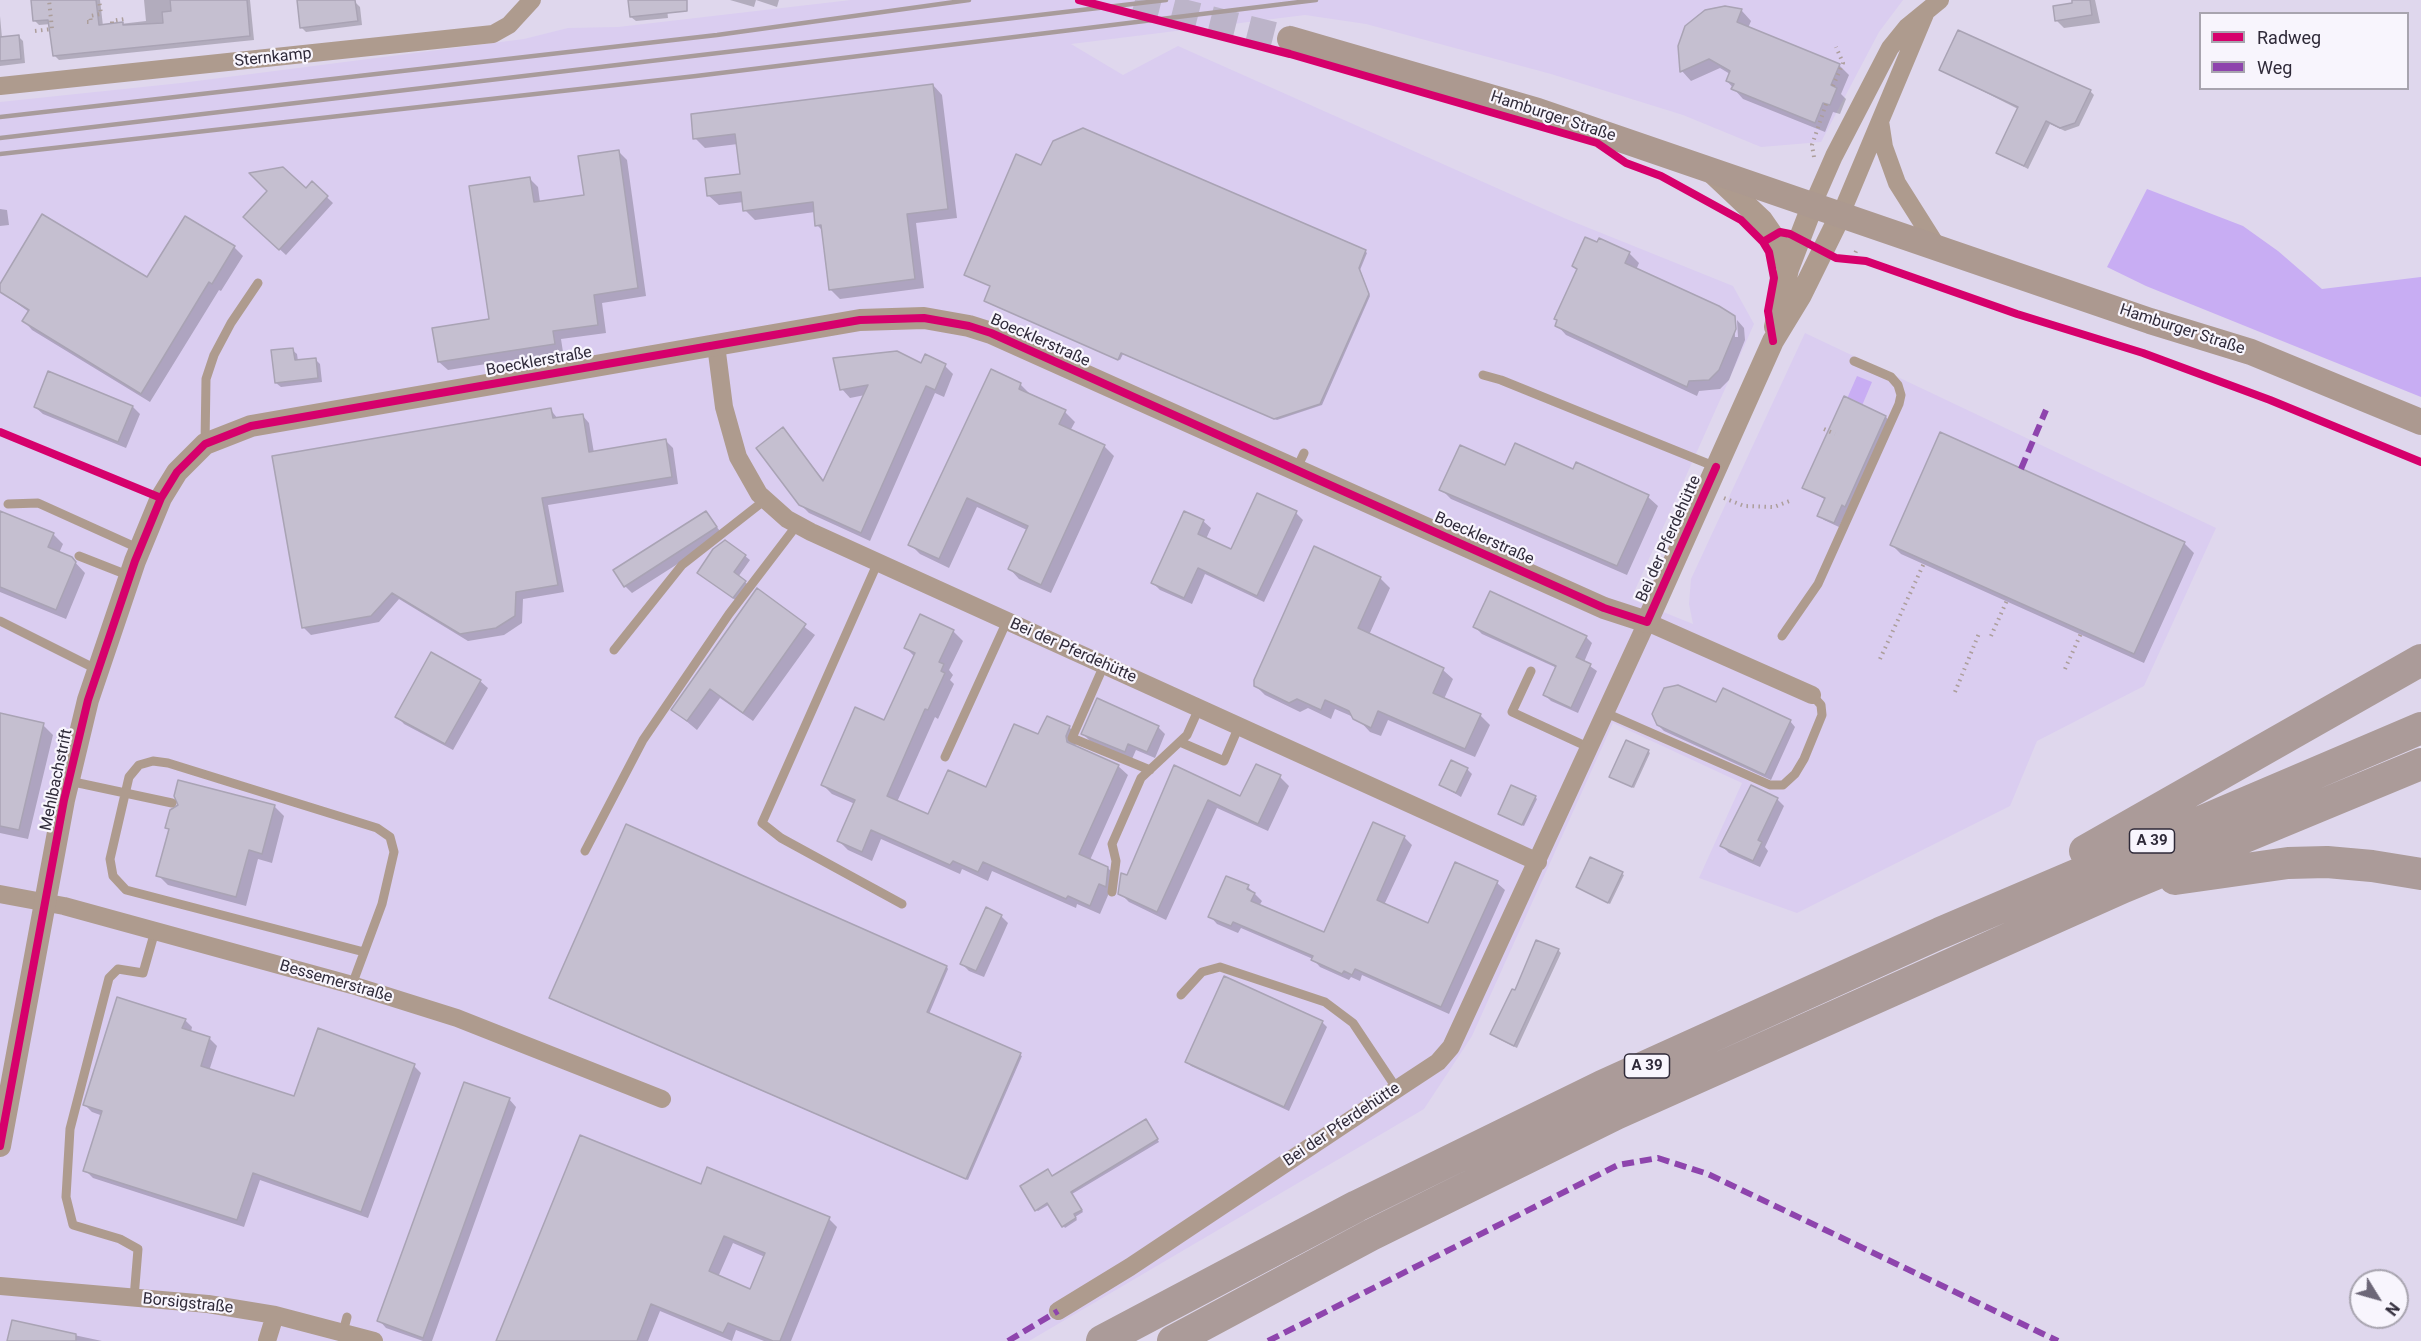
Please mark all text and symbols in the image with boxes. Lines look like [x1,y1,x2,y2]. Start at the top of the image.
legend [2199,12,2409,90]
text: Radweg [2257,27,2321,48]
street label: Sternkamp [234,44,312,72]
text: Weg [2257,57,2292,78]
street label: Hamburger Straße [1488,88,1618,146]
street label: Hamburger Straße [2117,301,2247,359]
street label: Boecklerstraße [987,310,1093,372]
street label: Boecklerstraße [485,343,593,381]
street label: Bei der Pferdehütte [1632,473,1706,605]
street label: Boecklerstraße [1431,508,1537,570]
street label: Bei der Pferdehütte [1007,614,1139,688]
street label: Mehlbachstrift [37,727,77,833]
road number: A 39 [2130,829,2174,853]
street label: Bessemerstraße [277,957,395,1007]
road number: A 39 [1624,1054,1670,1078]
street label: Bei der Pferdehütte [1280,1079,1404,1171]
north arrow [2349,1269,2409,1329]
street label: Borsigstraße [142,1290,234,1318]
text: N [2381,1299,2403,1319]

